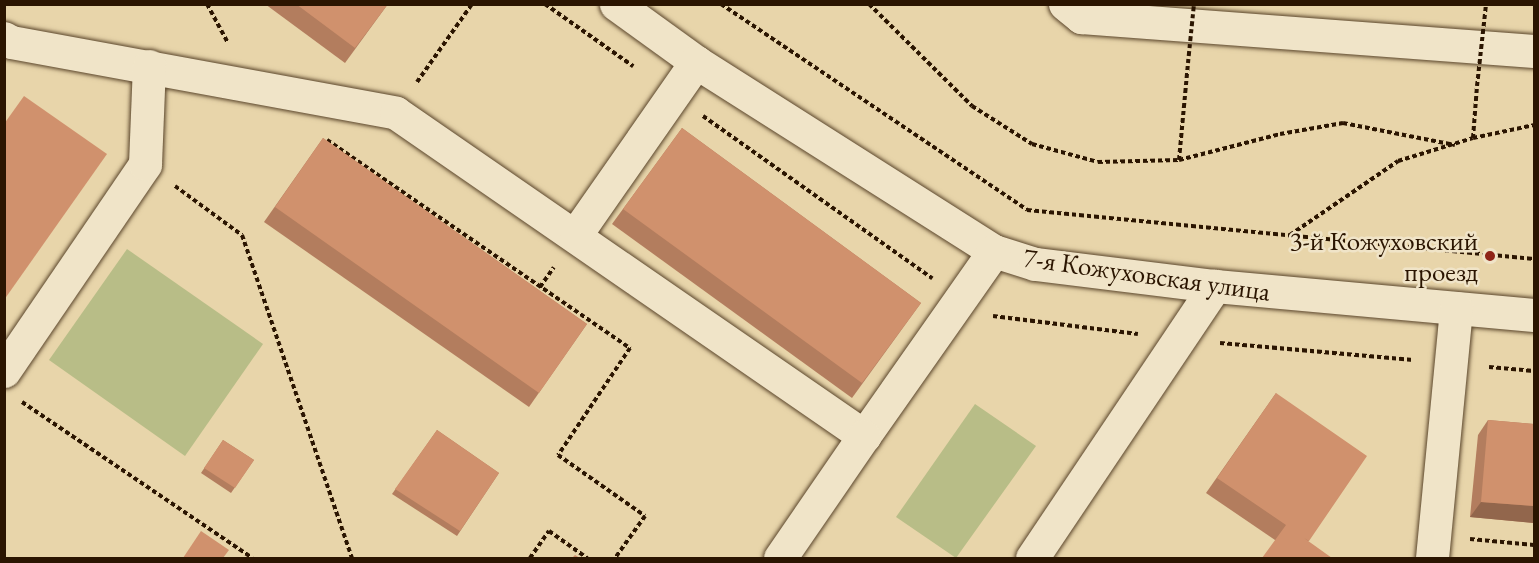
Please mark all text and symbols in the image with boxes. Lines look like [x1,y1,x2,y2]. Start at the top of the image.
place label: 3-й Кожуховский проезд [1289,224,1478,287]
street label: 7-я Кожуховская улица [1022,241,1272,307]
marker: 3-й Кожуховский проезд [1483,249,1497,263]

